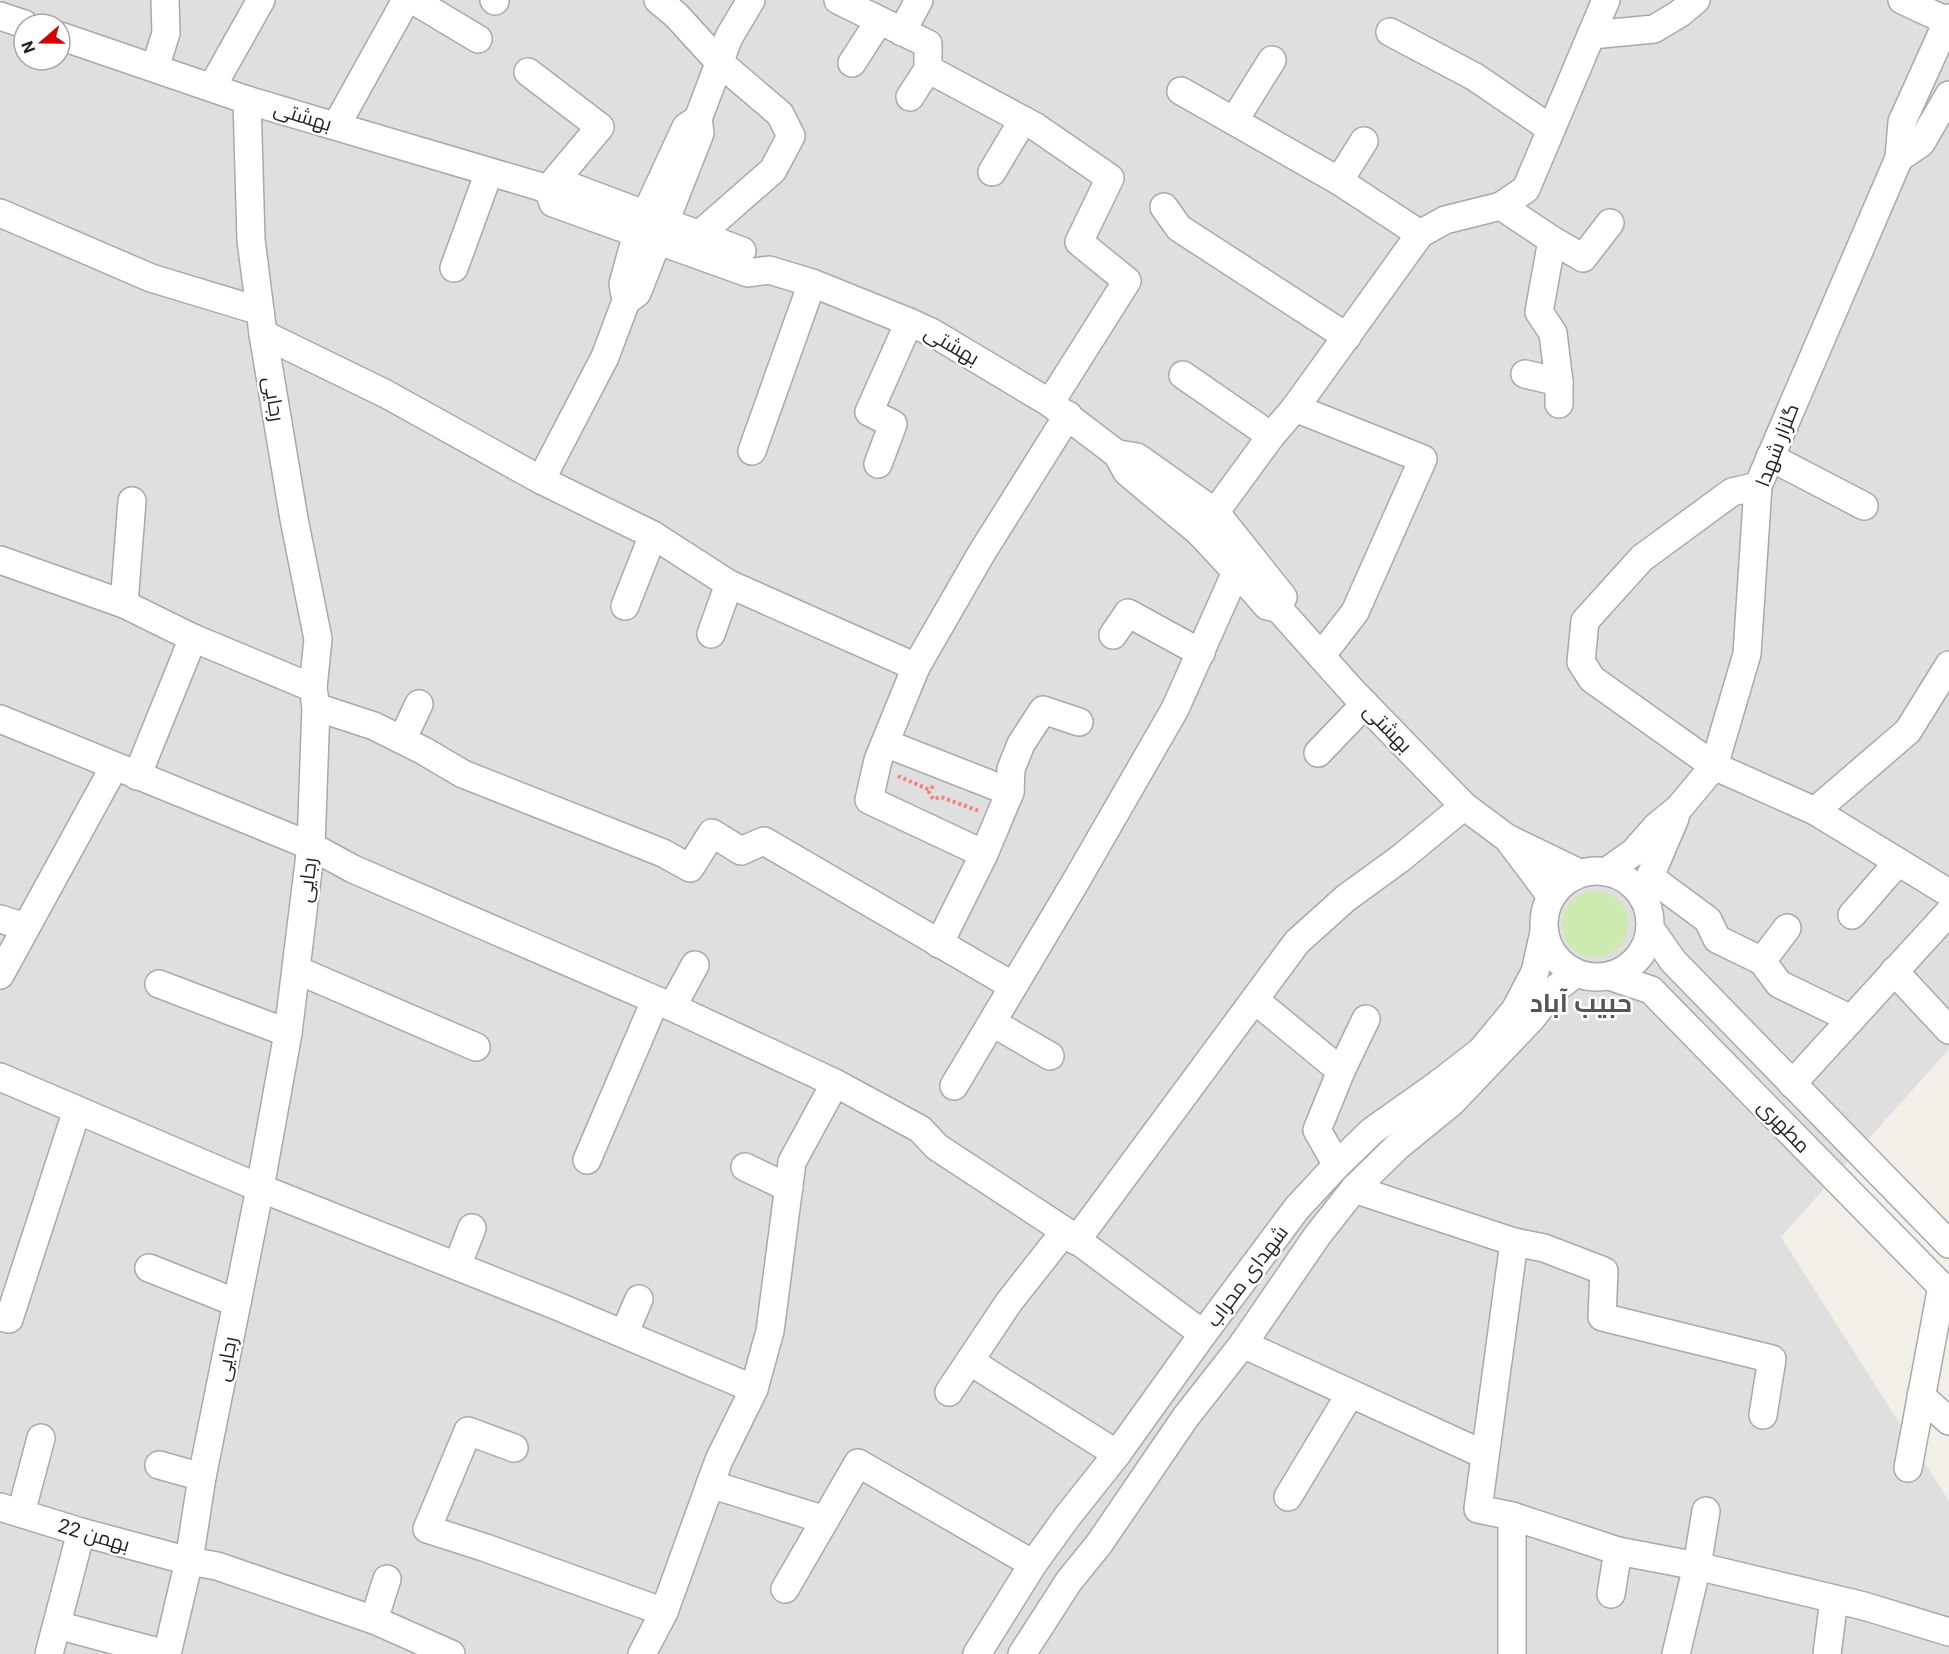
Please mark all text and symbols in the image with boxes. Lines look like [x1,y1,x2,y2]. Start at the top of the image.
north arrow [12,12,72,72]
text: N [18,38,39,56]
street label: بهشتی [271,96,335,137]
street label: بهشتی [920,320,984,371]
street label: رجایی [257,375,290,424]
street label: گلزار شهدا [1750,400,1805,490]
street label: بهشتی [1358,698,1417,758]
street label: رجایی [292,856,323,904]
district label: حبیب آباد [1530,988,1632,1018]
street label: مطهری [1752,1094,1815,1158]
street label: شهدای محراب [1201,1221,1294,1332]
street label: رجایی [210,1334,243,1384]
street label: 22 بهمن [55,1513,133,1558]

